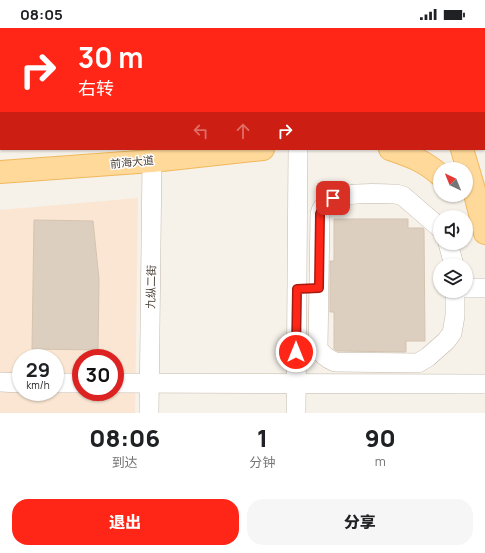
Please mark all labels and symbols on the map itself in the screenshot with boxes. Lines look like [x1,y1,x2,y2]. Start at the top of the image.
street label: 前海大道 [109,152,155,171]
north arrow [433,162,473,202]
pin [316,181,350,215]
street label: 九纵二街 [143,265,158,309]
position arrow [275,331,317,373]
speed limit sign: 30 [72,349,124,401]

